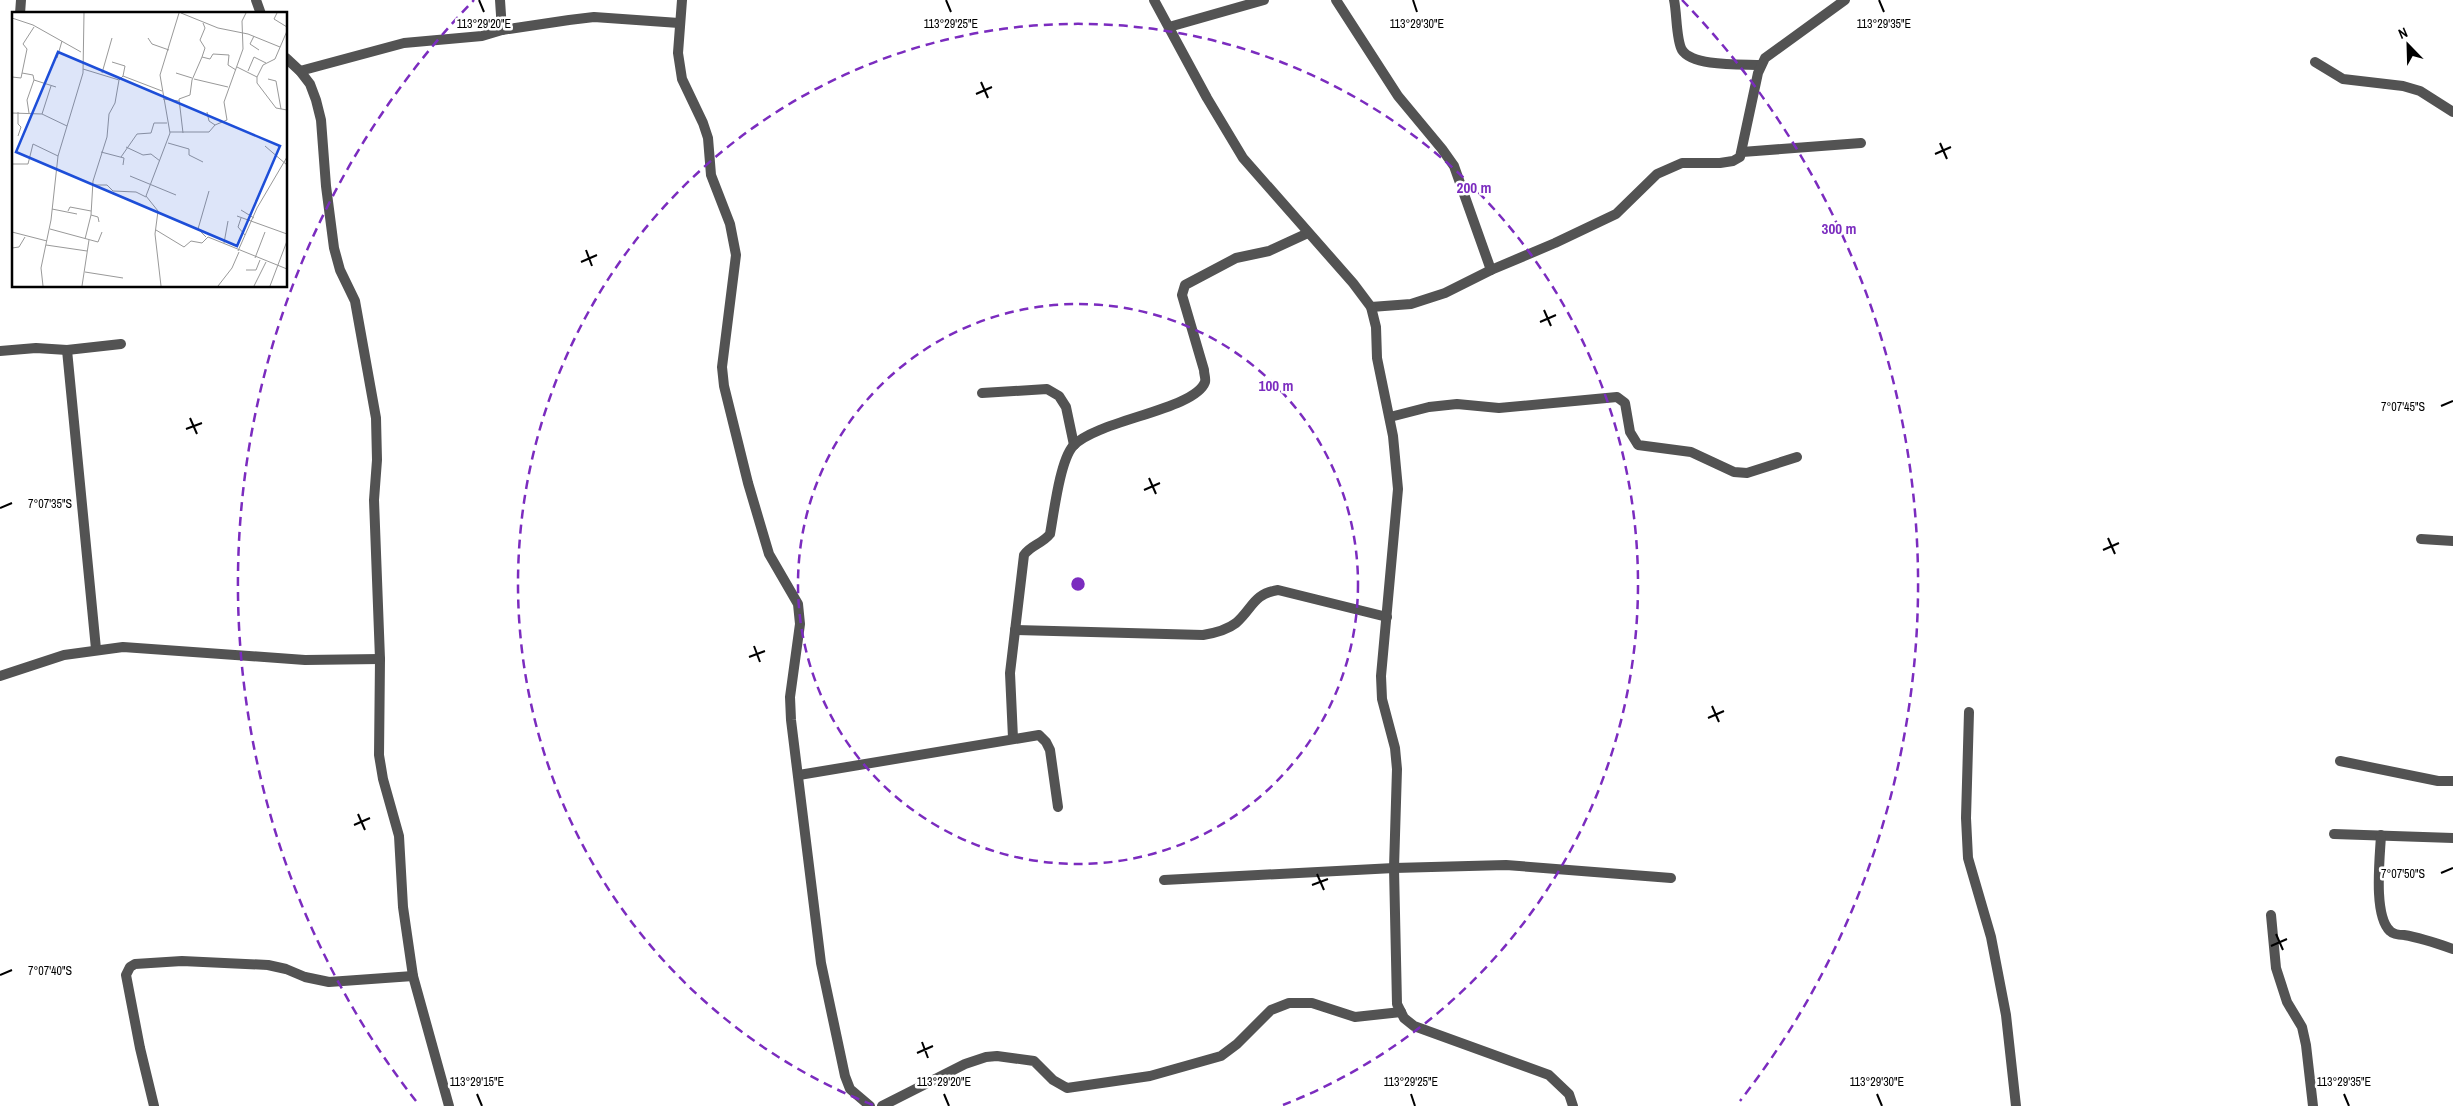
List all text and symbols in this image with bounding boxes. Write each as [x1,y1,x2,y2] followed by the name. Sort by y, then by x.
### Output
[12,12,288,288] inset map
[457,16,511,32] text: 113°29'20"E
[924,16,978,32] text: 113°29'25"E
[1390,16,1444,32] text: 113°29'30"E
[1857,16,1911,32] text: 113°29'35"E
[2383,20,2433,70] north arrow
[2396,23,2410,43] text: N
[1457,177,1491,198] text: 200 m
[1822,218,1856,239] text: 300 m
[1259,375,1293,396] text: 100 m
[2381,399,2425,415] text: 7°07'45"S
[28,496,72,512] text: 7°07'35"S
[1069,575,1087,593] centre of rings
[2381,866,2425,882] text: 7°07'50"S
[28,963,72,979] text: 7°07'40"S
[450,1074,504,1090] text: 113°29'15"E
[917,1074,971,1090] text: 113°29'20"E
[1384,1074,1438,1090] text: 113°29'25"E
[1850,1074,1904,1090] text: 113°29'30"E
[2317,1074,2371,1090] text: 113°29'35"E

